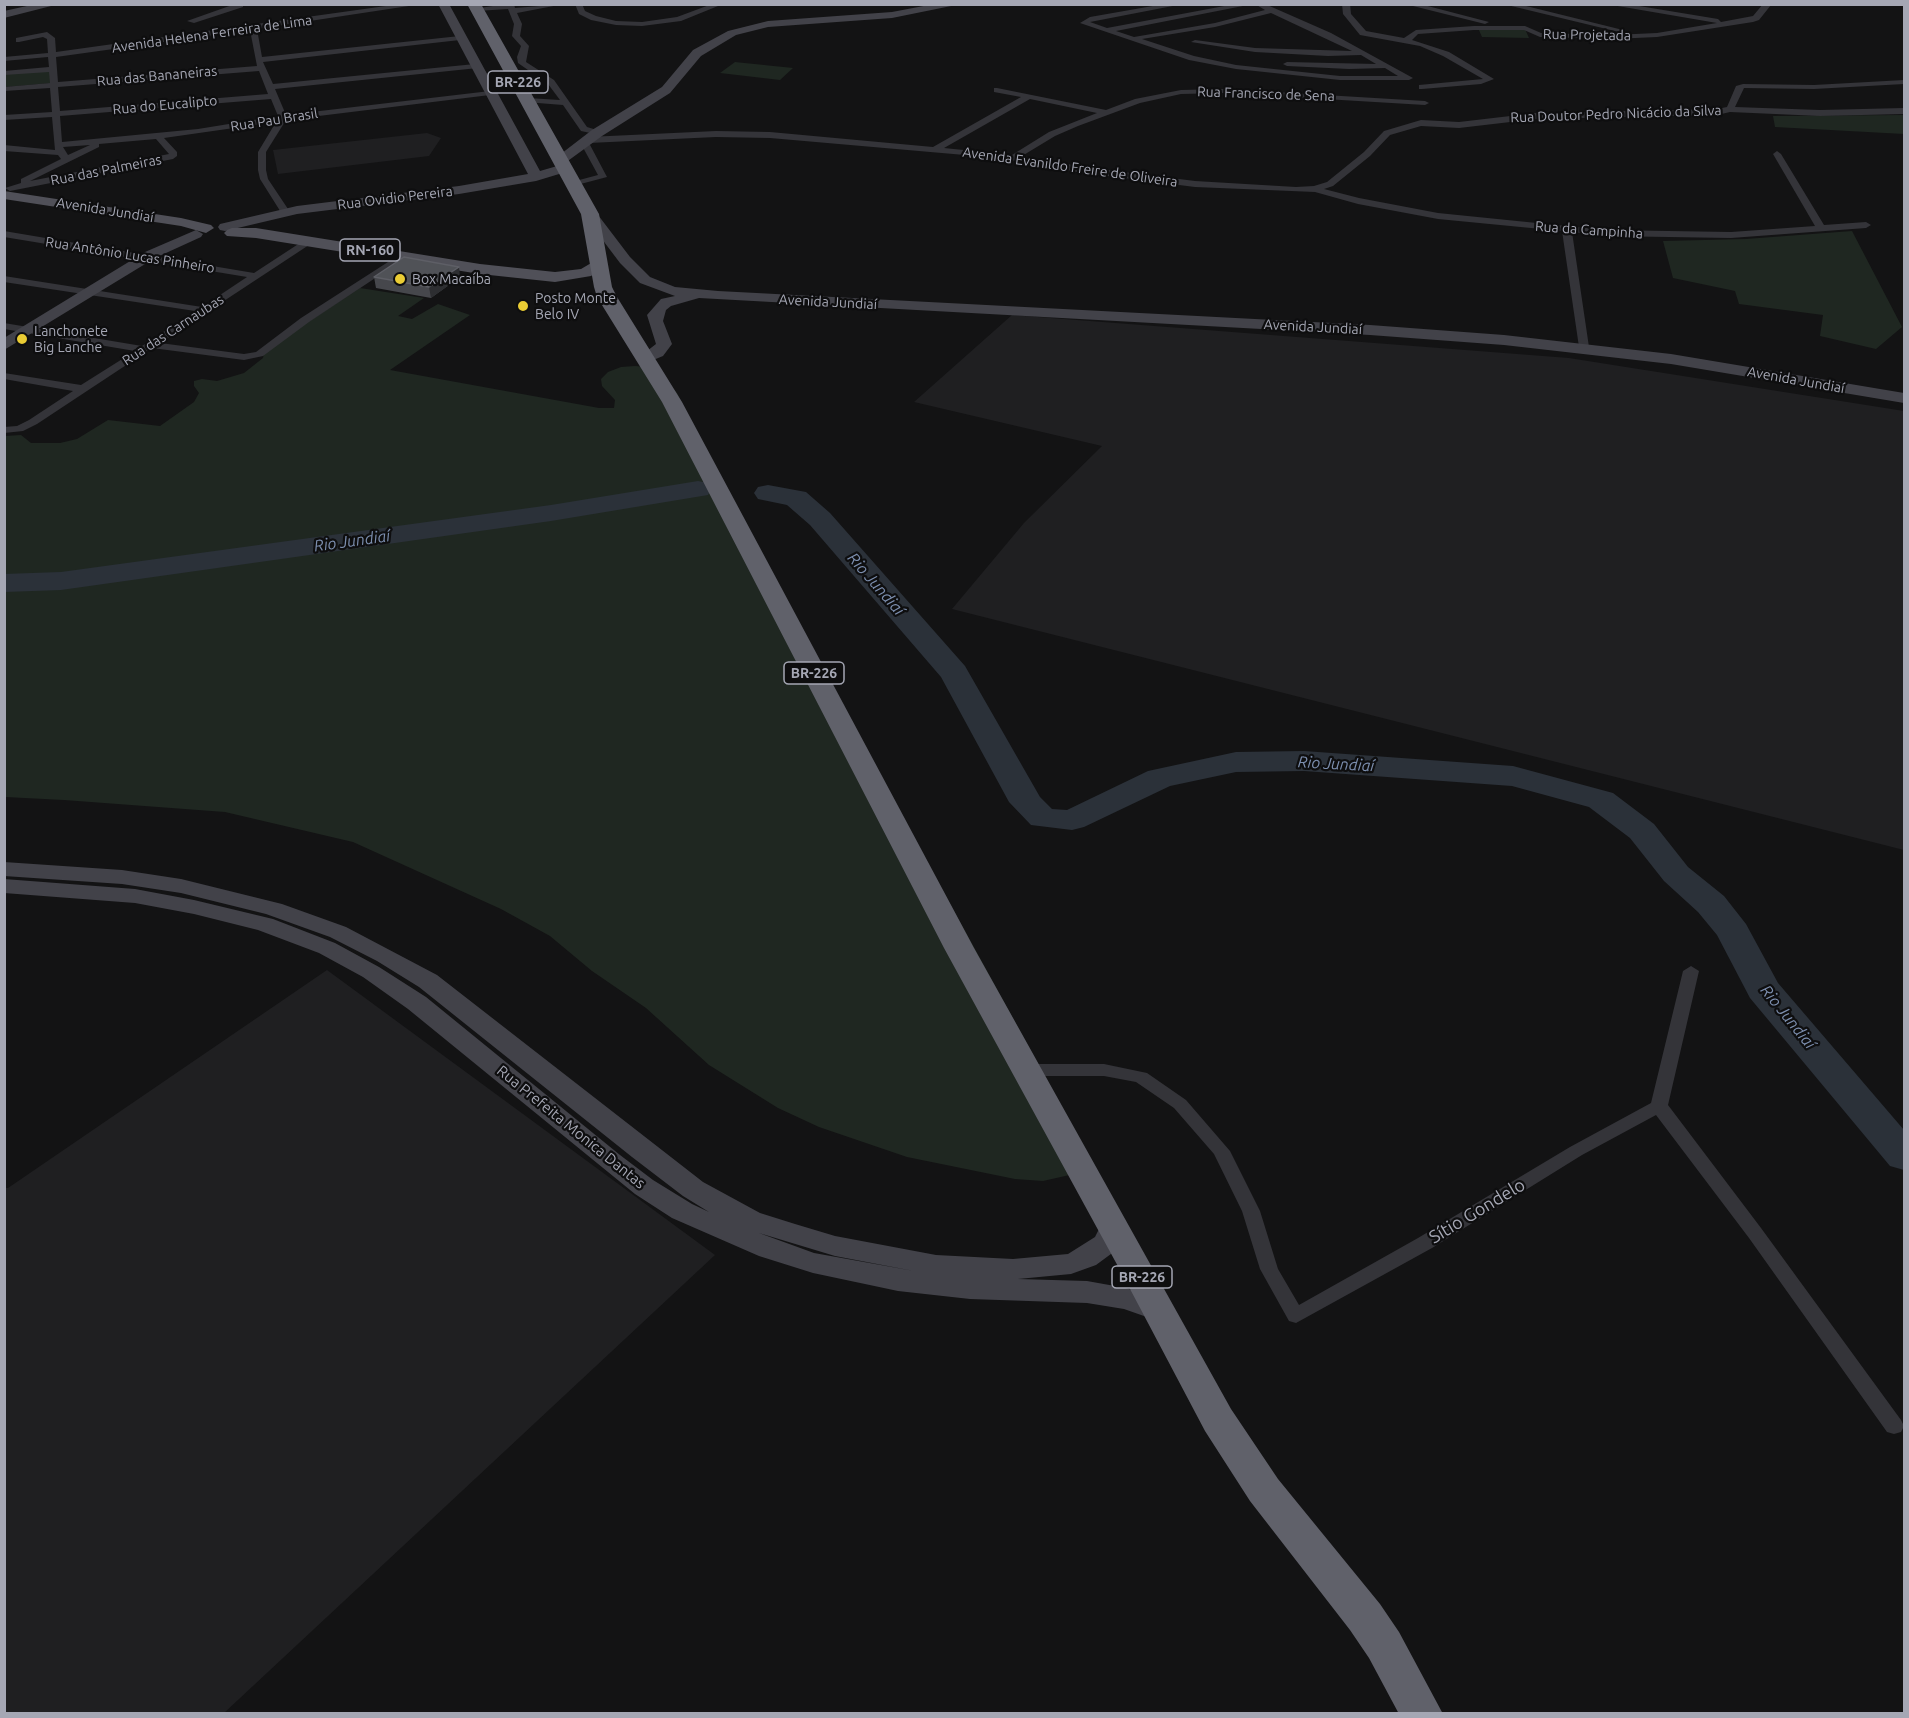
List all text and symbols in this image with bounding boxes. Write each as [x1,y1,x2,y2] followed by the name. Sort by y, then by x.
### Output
[111,12,313,56] street label: Avenida Helena Ferreira de Lima
[1543,26,1631,44] street label: Rua Projetada
[96,62,218,90] street label: Rua das Bananeiras
[488,71,548,93] road number: BR-226
[1197,83,1335,105] street label: Rua Francisco de Sena
[112,92,218,118] street label: Rua do Eucalipto
[1510,102,1722,126] street label: Rua Doutor Pedro Nicácio da Silva
[229,105,319,135] street label: Rua Pau Brasil
[961,144,1179,190] street label: Avenida Evanildo Freire de Oliveira
[49,151,163,189] street label: Rua das Palmeiras
[336,183,454,213] street label: Rua Ovidio Pereira
[55,194,155,226] street label: Avenida Jundiaí
[1534,218,1644,242] street label: Rua da Campinha
[44,233,216,277] street label: Rua Antônio Lucas Pinheiro
[340,239,400,261] road number: RN-160
[412,271,491,287] place label: Box Macaíba
[393,272,407,286] marker: Box Macaíba
[535,290,616,322] place label: Posto Monte Belo IV
[119,291,227,369] street label: Rua das Carnaubas
[778,291,878,313] street label: Avenida Jundiaí
[516,299,530,313] marker: Posto Monte Belo IV
[1263,316,1363,338] street label: Avenida Jundiaí
[34,323,108,356] place label: Lanchonete Big Lanche
[15,332,29,346] marker: Lanchonete Big Lanche
[1746,363,1846,397] street label: Avenida Jundiaí
[313,526,391,556] water label: Rio Jundiaí
[844,549,908,619] water label: Rio Jundiaí
[784,662,844,684] road number: BR-226
[1297,752,1375,776] water label: Rio Jundiaí
[1756,981,1820,1053] water label: Rio Jundiaí
[493,1062,649,1192] street label: Rua Prefeita Monica Dantas
[1425,1174,1529,1248] street label: Sítio Gondelo
[1112,1266,1172,1288] road number: BR-226

